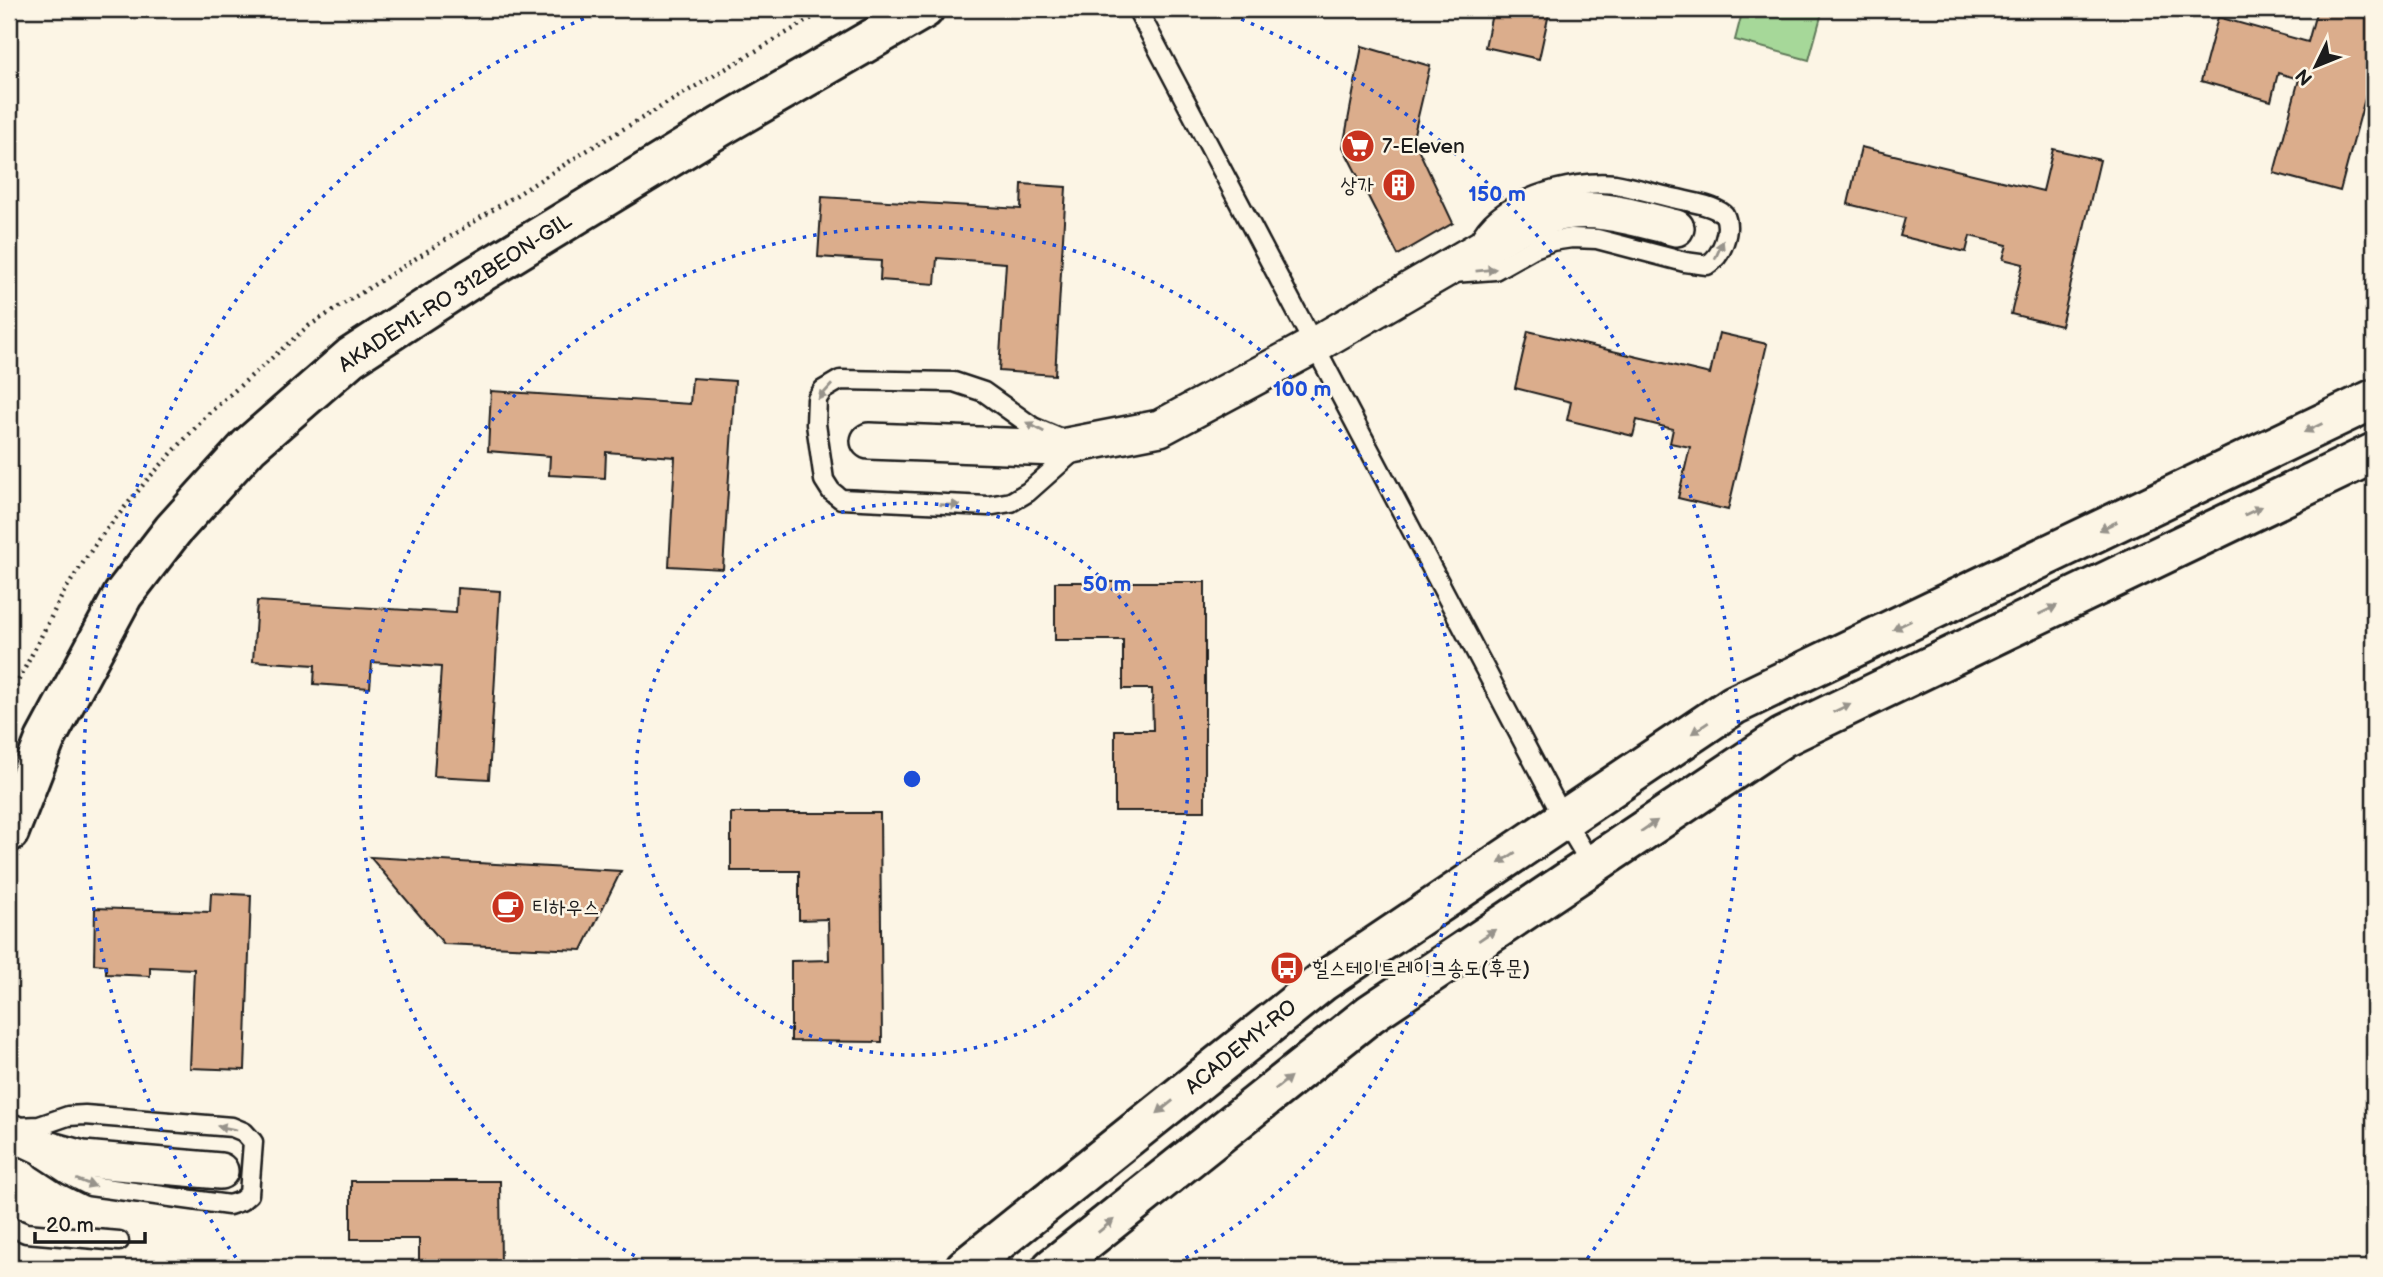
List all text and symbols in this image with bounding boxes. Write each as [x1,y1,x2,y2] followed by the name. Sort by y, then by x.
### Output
[2282,32,2352,102] north arrow
[2291,64,2318,90] text: N
[1339,127,1377,165] supermarket icon: 7-Eleven
[1382,134,1465,159] place label: 7-Eleven
[1380,166,1418,204] building icon: 상가
[1340,173,1374,198] place label: 상가
[1468,182,1526,207] text: 150 m
[334,208,576,378] street label: AKADEMI-RO 312BEON-GIL
[1713,240,1725,260] one-way arrow
[1475,264,1497,275] one-way arrow
[1273,377,1331,402] text: 100 m
[817,383,833,400] one-way arrow
[1025,422,1045,433] one-way arrow
[2303,422,2323,434] one-way arrow
[939,499,961,510] one-way arrow
[2243,506,2263,517] one-way arrow
[2097,521,2118,532] one-way arrow
[1083,572,1131,597] text: 50 m
[2038,604,2058,615] one-way arrow
[1892,619,1912,630] one-way arrow
[1832,702,1852,714] one-way arrow
[1691,721,1709,735] one-way arrow
[900,767,924,791] centre of rings
[1639,820,1658,833] one-way arrow
[1497,851,1517,864] one-way arrow
[489,888,527,926] cafe icon: 티하우스
[532,895,600,920] place label: 티하우스
[1478,928,1496,942] one-way arrow
[1268,949,1306,987] bus stop icon: 힐스테이트레이크송도(후문)
[1312,956,1530,981] place label: 힐스테이트레이크송도(후문)
[1180,994,1302,1100] street label: ACADEMY-RO
[1274,1076,1292,1091] one-way arrow
[1157,1100,1175,1115] one-way arrow
[216,1122,238,1133] one-way arrow
[75,1178,96,1189] one-way arrow
[35,1200,145,1244] scale bar
[46,1213,94,1238] text: 20 m
[1096,1218,1114,1233] one-way arrow

